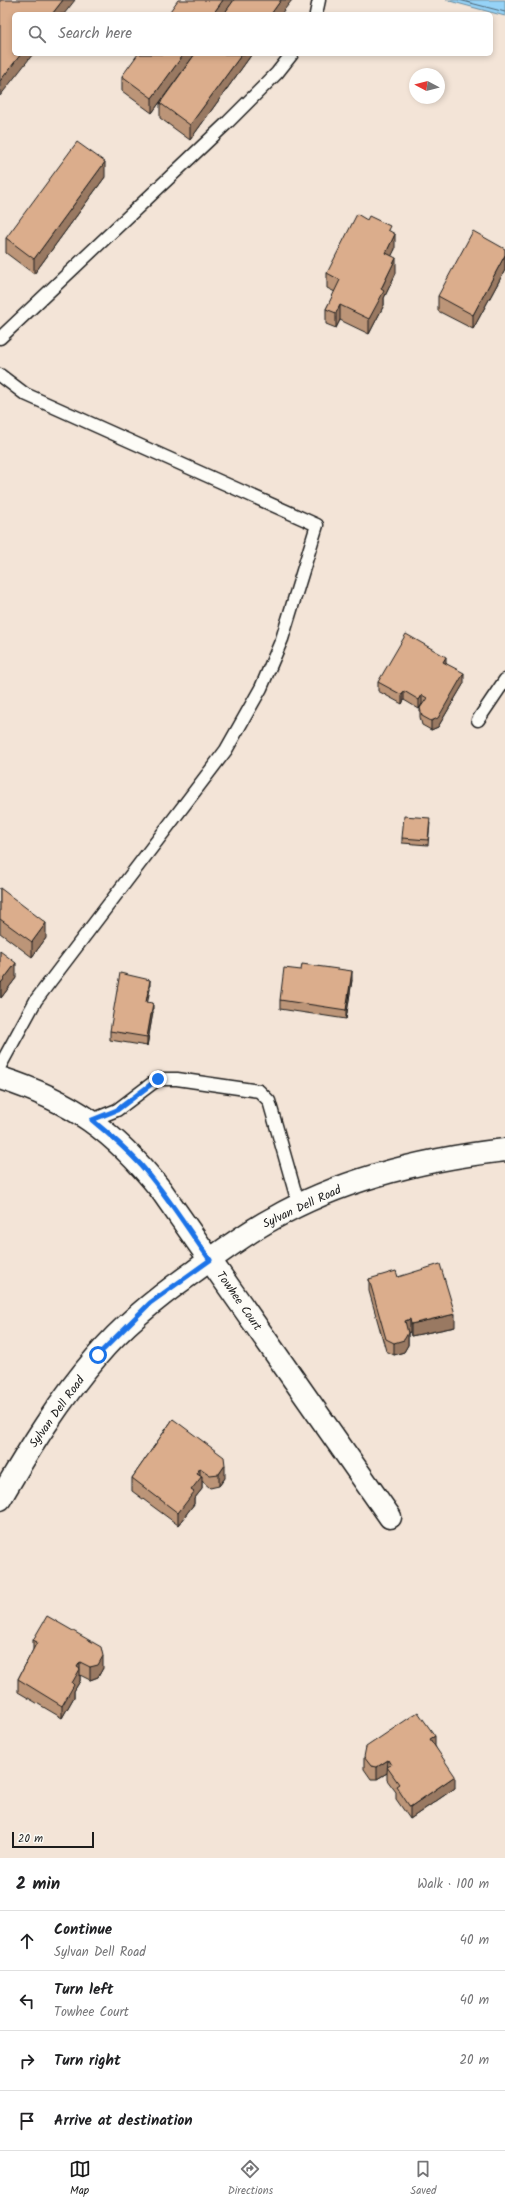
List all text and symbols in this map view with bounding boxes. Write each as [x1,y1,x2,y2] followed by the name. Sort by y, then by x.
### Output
[12,12,493,56] search box
[58,22,132,46] text: Search here
[26,23,48,45] icon: search
[409,68,445,104] north arrow
[149,1070,167,1088] route end
[260,1180,345,1234] street label: Sylvan Dell Road
[211,1267,267,1335] street label: Towhee Court
[89,1346,107,1364] route start
[24,1371,90,1452] street label: Sylvan Dell Road
[12,1830,94,1849] scale bar
[18,1830,43,1848] text: 20 m
[16,1871,60,1898] text: 2 min
[417,1874,489,1895] text: Walk · 100 m
[54,1918,112,1942] text: Continue
[16,1930,38,1952] icon: ahead
[460,1930,489,1951] text: 40 m
[54,1942,146,1963] text: Sylvan Dell Road
[54,1978,114,2002] text: Turn left
[16,1990,38,2012] icon: left
[460,1990,489,2011] text: 40 m
[54,2002,129,2023] text: Towhee Court
[54,2049,121,2073] text: Turn right
[16,2050,38,2072] icon: right
[459,2050,489,2071] text: 20 m
[54,2109,193,2133] text: Arrive at destination
[16,2110,38,2132] icon: arrive
[69,2158,91,2200] tab: Map
[228,2158,273,2200] tab: Directions
[410,2158,436,2200] tab: Saved

